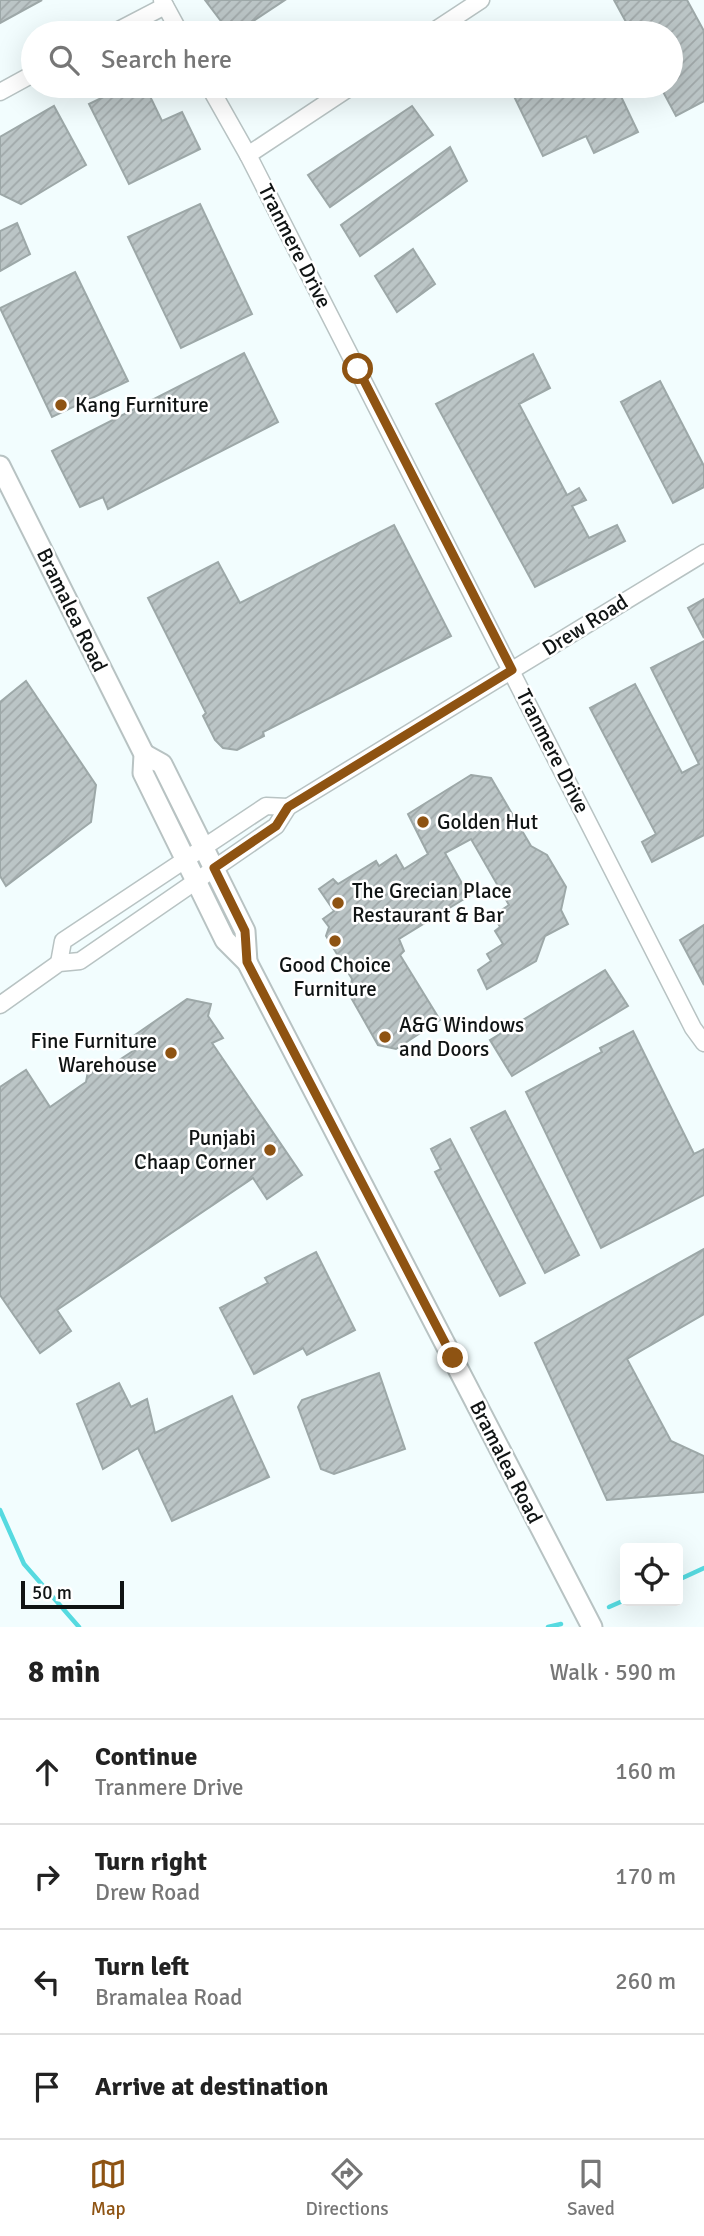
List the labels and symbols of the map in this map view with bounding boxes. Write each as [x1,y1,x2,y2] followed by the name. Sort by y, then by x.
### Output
[253,180,337,312] street label: Tranmere Drive
[342,353,373,384] route start
[75,392,209,418] place label: Kang Furniture
[53,397,69,413] marker: Kang Furniture
[31,544,113,676] street label: Bramalea Road
[537,589,633,661] street label: Drew Road
[511,685,595,817] street label: Tranmere Drive
[437,809,538,835] place label: Golden Hut
[415,814,431,830] marker: Golden Hut
[352,878,512,928] place label: The Grecian Place Restaurant & Bar
[330,895,346,911] marker: The Grecian Place Restaurant & Bar
[327,933,343,949] marker: Good Choice Furniture
[279,952,391,1002] place label: Good Choice Furniture
[399,1012,524,1062] place label: A&G Windows and Doors
[30,1028,157,1078] place label: Fine Furniture Warehouse
[377,1029,393,1045] marker: A&G Windows and Doors
[163,1045,179,1061] marker: Fine Furniture Warehouse
[134,1125,256,1175] place label: Punjabi Chaap Corner
[262,1142,278,1158] marker: Punjabi Chaap Corner
[437,1342,468,1373] route end
[464,1396,548,1528] street label: Bramalea Road
[21,1578,124,1610] scale bar

